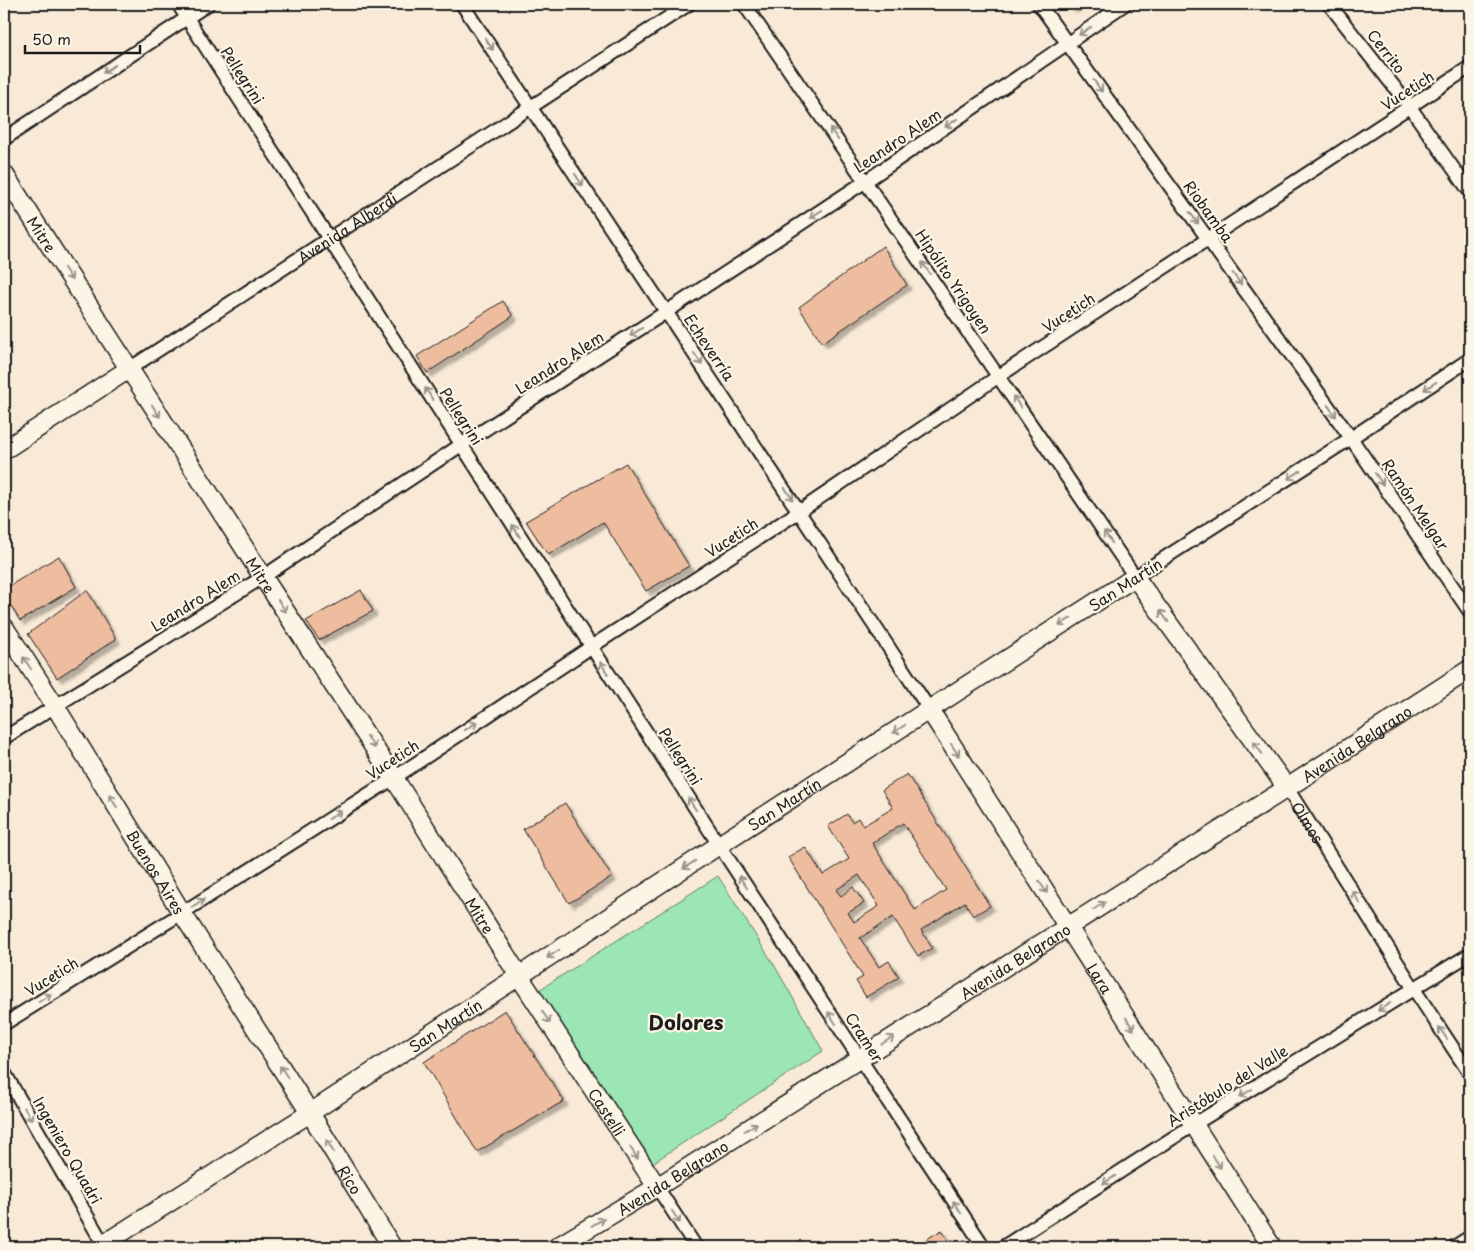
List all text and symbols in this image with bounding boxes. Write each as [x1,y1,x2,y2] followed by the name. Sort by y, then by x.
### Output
[25,22,140,54] scale bar
[1362,24,1412,78] street label: Cerrito
[1078,26,1092,36] one-way arrow
[32,27,71,50] text: 50 m
[484,37,494,51] one-way arrow
[216,42,270,108] street label: Pellegrini
[102,64,116,74] one-way arrow
[1376,64,1438,116] street label: Vucetich
[1093,79,1103,93] one-way arrow
[848,102,946,178] street label: Leandro Alem
[944,118,958,128] one-way arrow
[829,127,839,141] one-way arrow
[574,173,584,187] one-way arrow
[1178,175,1240,247] street label: Riobamba
[292,186,401,268] street label: Avenida Alberdi
[809,208,823,219] one-way arrow
[22,211,63,256] street label: Mitre
[1188,211,1199,224] one-way arrow
[910,224,998,338] street label: Hipólito Yrigoyen
[920,261,931,275] one-way arrow
[63,267,73,281] one-way arrow
[1232,272,1242,286] one-way arrow
[1037,286,1099,338] street label: Vucetich
[679,309,741,386] street label: Echeverría
[510,325,608,399] street label: Leandro Alem
[630,327,644,337] one-way arrow
[693,352,703,366] one-way arrow
[1423,382,1437,392] one-way arrow
[435,383,489,449] street label: Pellegrini
[423,388,433,402] one-way arrow
[1012,395,1022,409] one-way arrow
[150,404,161,418] one-way arrow
[1327,404,1337,418] one-way arrow
[1377,454,1455,555] street label: Ramón Melgar
[1287,471,1301,481] one-way arrow
[1374,471,1384,485] one-way arrow
[784,487,794,501] one-way arrow
[700,511,762,563] street label: Vucetich
[511,524,522,538] one-way arrow
[1103,530,1113,544] one-way arrow
[241,552,282,597] street label: Mitre
[1084,552,1166,616] street label: San Martín
[146,563,244,637] street label: Leandro Alem
[277,599,287,613] one-way arrow
[1158,610,1169,623] one-way arrow
[1058,617,1072,627] one-way arrow
[22,657,32,671] one-way arrow
[599,661,609,675] one-way arrow
[1297,699,1416,787] street label: Avenida Belgrano
[464,721,478,732] one-way arrow
[654,723,708,789] street label: Pellegrini
[892,724,906,734] one-way arrow
[361,733,423,785] street label: Vucetich
[366,735,376,749] one-way arrow
[1253,742,1264,755] one-way arrow
[950,743,961,757] one-way arrow
[742,771,825,836] street label: San Martín
[108,795,118,809] one-way arrow
[1287,797,1330,847] street label: Olmos
[687,798,697,812] one-way arrow
[327,810,341,820] one-way arrow
[122,824,191,918] street label: Buenos Aires
[682,860,696,870] one-way arrow
[738,875,748,889] one-way arrow
[1038,880,1048,894] one-way arrow
[1350,890,1360,904] one-way arrow
[460,892,501,938] street label: Mitre
[191,898,205,908] one-way arrow
[1092,900,1106,910] one-way arrow
[955,917,1074,1004] street label: Avenida Belgrano
[546,949,560,959] one-way arrow
[20,951,82,1001] street label: Vucetich
[1082,958,1119,998] street label: Lara
[404,992,486,1057] street label: San Martín
[38,993,52,1003] one-way arrow
[1378,1003,1392,1013] one-way arrow
[648,1007,724,1037] district label: Dolores
[840,1007,890,1067] street label: Cramer
[541,1010,551,1024] one-way arrow
[827,1011,838,1025] one-way arrow
[1125,1017,1135,1031] one-way arrow
[1438,1027,1448,1041] one-way arrow
[881,1035,895,1045] one-way arrow
[1162,1039,1292,1131] street label: Aristóbulo del Valle
[279,1065,289,1079] one-way arrow
[583,1083,632,1140] street label: Castelli
[1239,1087,1253,1098] one-way arrow
[28,1092,108,1208] street label: Ingeniero Quadri
[24,1106,34,1121] one-way arrow
[744,1122,758,1132] one-way arrow
[613,1134,732,1220] street label: Avenida Belgrano
[325,1139,335,1153] one-way arrow
[630,1146,640,1160] one-way arrow
[1212,1154,1222,1168] one-way arrow
[333,1160,368,1198] street label: Rico
[1102,1175,1116,1185] one-way arrow
[952,1200,962,1214] one-way arrow
[671,1210,681,1224] one-way arrow
[591,1217,605,1227] one-way arrow

